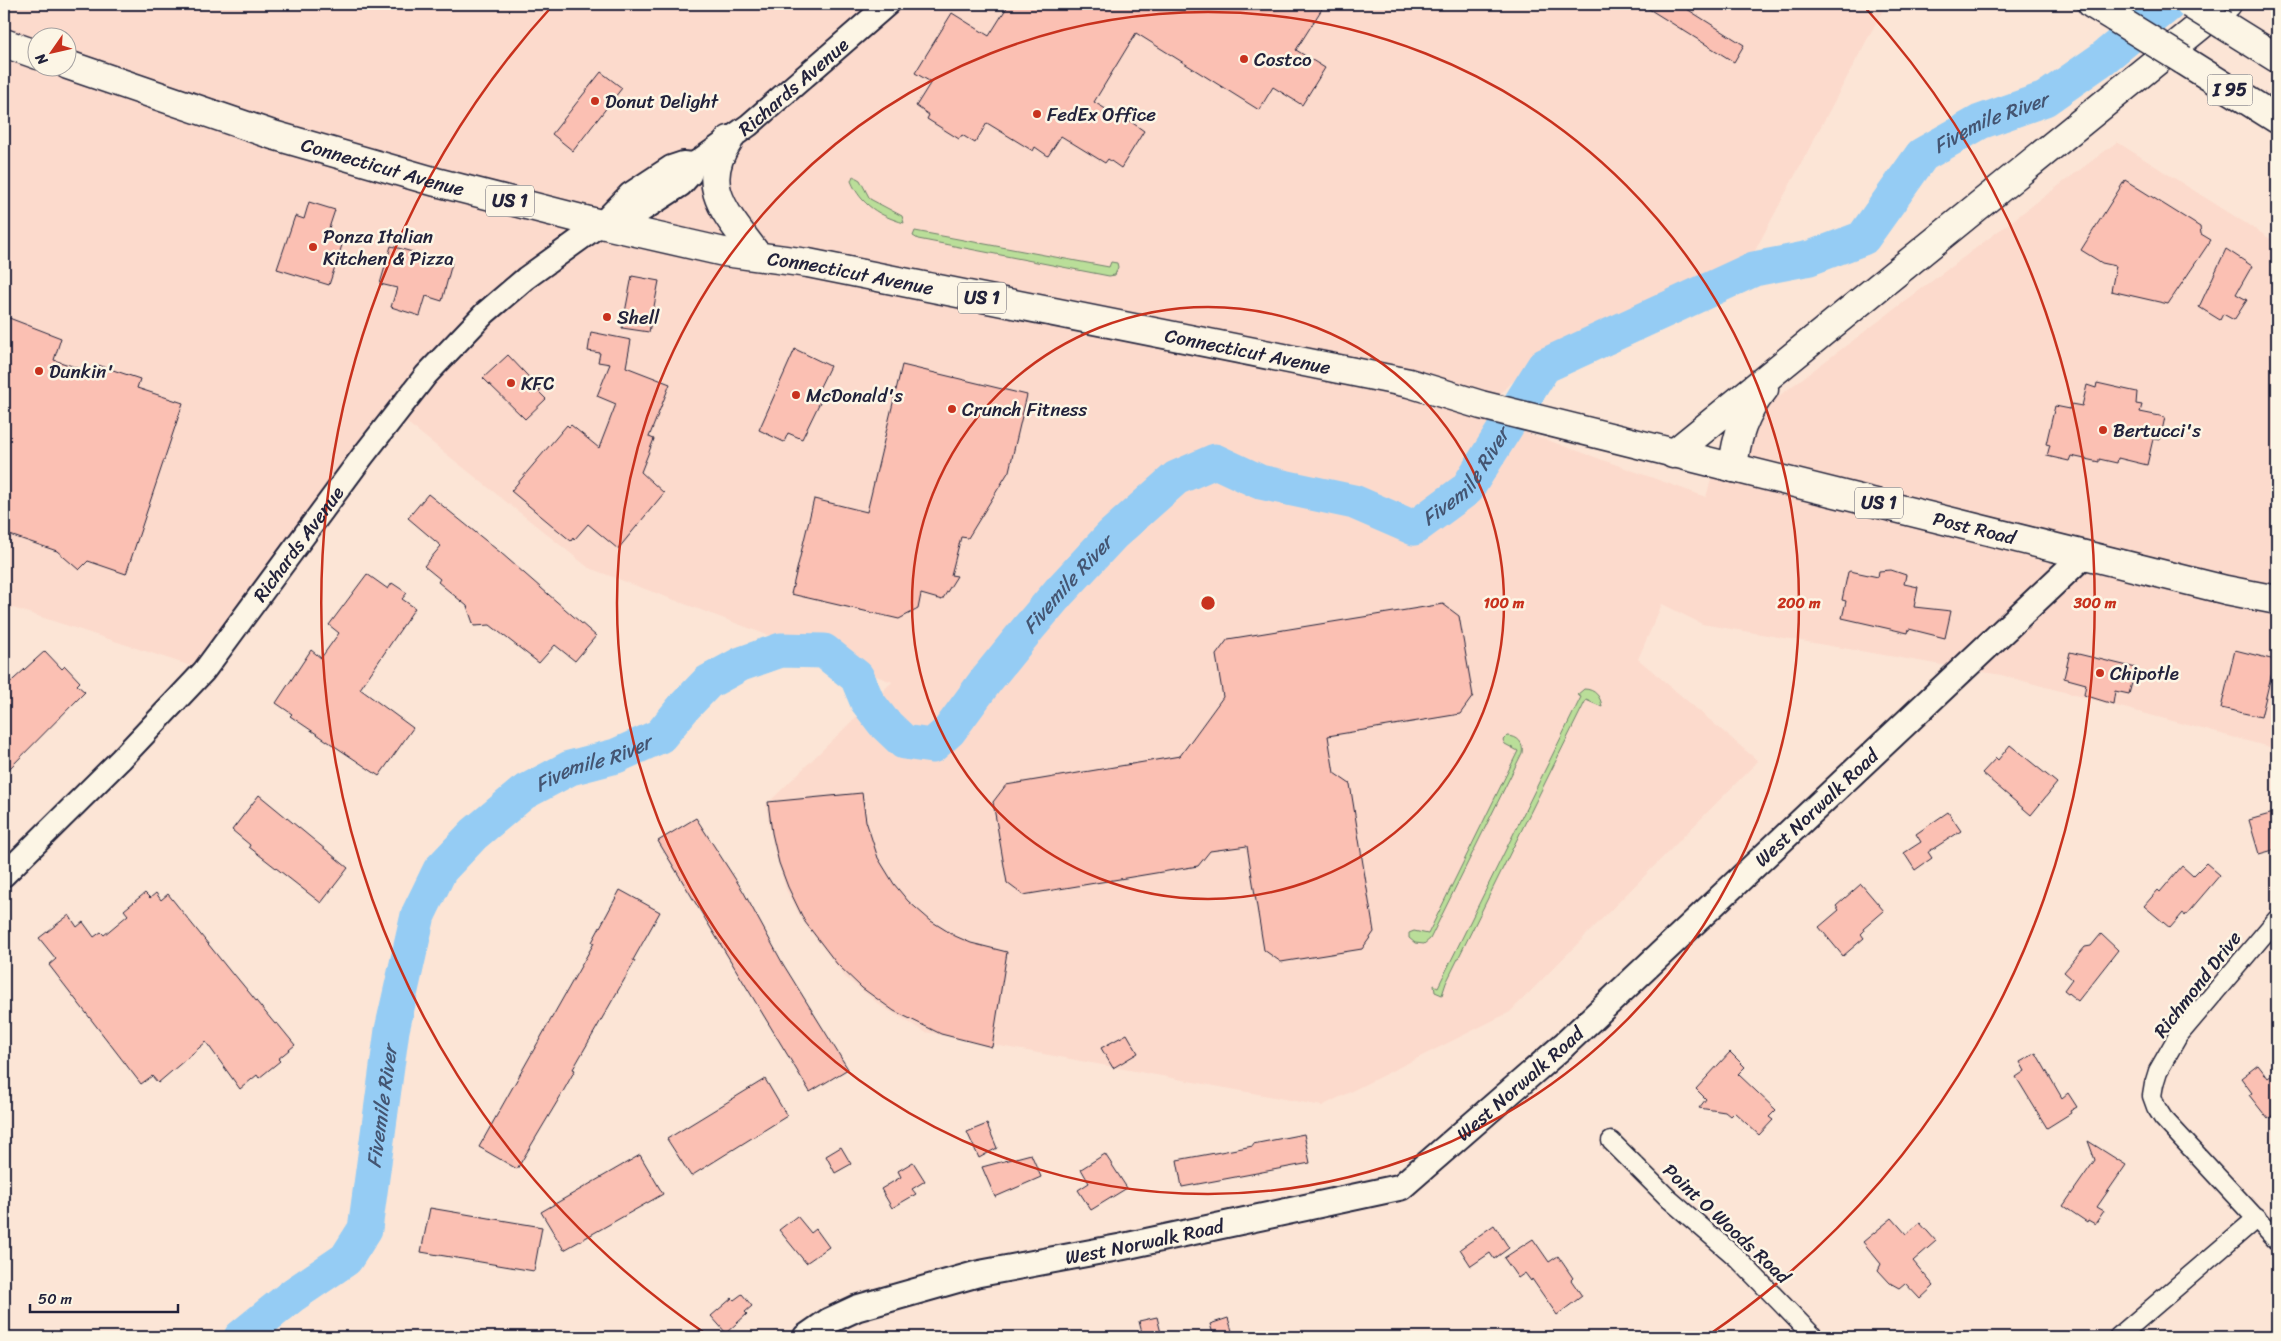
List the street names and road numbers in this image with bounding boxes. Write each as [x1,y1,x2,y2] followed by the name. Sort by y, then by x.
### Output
[731,29,856,145] street label: Richards Avenue
[2208,74,2252,106] road number: I 95
[297,128,468,206] street label: Connecticut Avenue
[486,186,534,217] road number: US 1
[766,242,937,305] street label: Connecticut Avenue
[958,282,1006,314] road number: US 1
[1162,319,1334,384] street label: Connecticut Avenue
[244,479,353,609] street label: Richards Avenue
[1855,488,1903,518] road number: US 1
[1930,502,2021,555] street label: Post Road
[1746,739,1888,875] street label: West Norwalk Road
[2145,923,2250,1045] street label: Richmond Drive
[1448,1017,1593,1149] street label: West Norwalk Road
[1655,1155,1800,1293] street label: Point O Woods Road
[1062,1209,1229,1274] street label: West Norwalk Road

